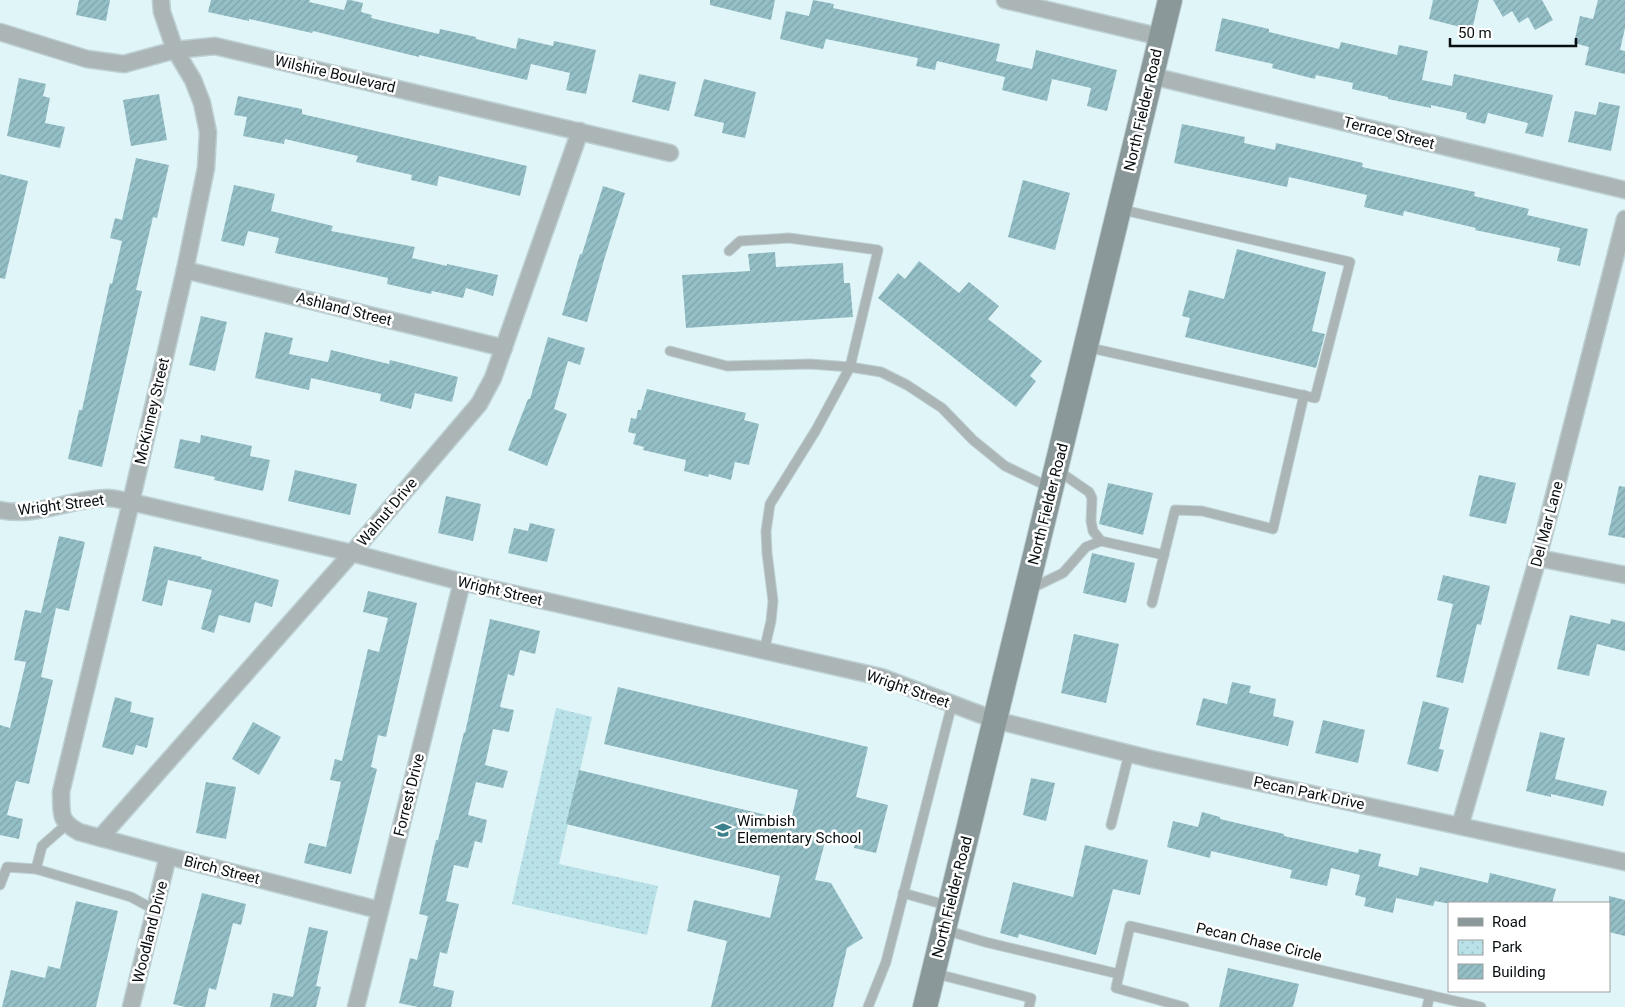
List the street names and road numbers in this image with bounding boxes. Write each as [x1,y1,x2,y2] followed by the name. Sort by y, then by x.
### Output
[1120,47,1166,173] street label: North Fielder Road
[273,51,397,97] street label: Wilshire Boulevard
[1342,113,1437,153] street label: Terrace Street
[294,288,394,330] street label: Ashland Street
[131,356,173,466] street label: McKinney Street
[1024,441,1072,567] street label: North Fielder Road
[353,474,421,550] street label: Walnut Drive
[1527,479,1567,569] street label: Del Mar Lane
[17,491,105,519] street label: Wright Street
[456,572,544,610] street label: Wright Street
[864,666,952,712] street label: Wright Street
[390,752,428,838] street label: Forrest Drive
[1252,772,1366,814] street label: Pecan Park Drive
[928,834,976,960] street label: North Fielder Road
[182,852,262,888] street label: Birch Street
[129,879,171,985] street label: Woodland Drive
[1194,919,1324,965] street label: Pecan Chase Circle

